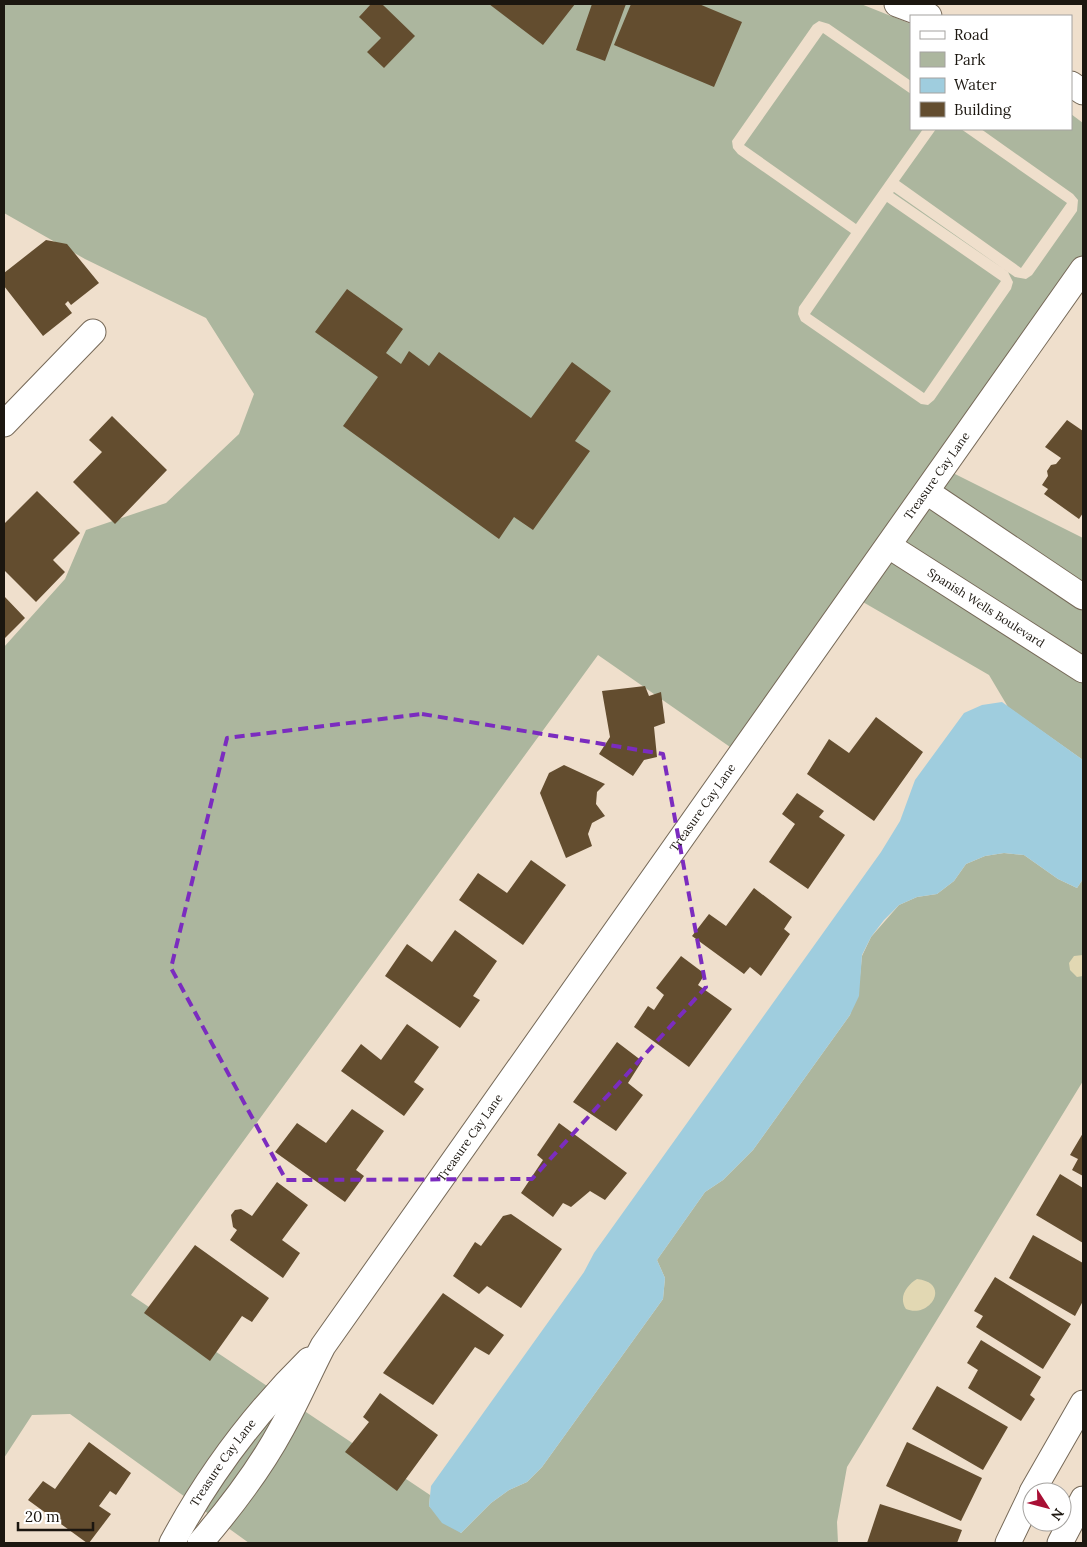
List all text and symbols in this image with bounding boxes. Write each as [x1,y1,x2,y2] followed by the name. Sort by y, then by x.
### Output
[910,15,1072,130] legend
[954,25,989,44] text: Road
[954,50,985,69] text: Park
[954,75,997,94] text: Water
[954,100,1012,119] text: Building
[900,428,973,523] street label: Treasure Cay Lane
[925,565,1047,650] street label: Spanish Wells Boulevard
[666,760,739,854] street label: Treasure Cay Lane
[433,1090,506,1184] street label: Treasure Cay Lane
[186,1415,259,1509] street label: Treasure Cay Lane
[1022,1482,1072,1532] north arrow
[18,1500,92,1532] scale bar
[1047,1505,1068,1524] text: N
[25,1507,60,1526] text: 20 m

